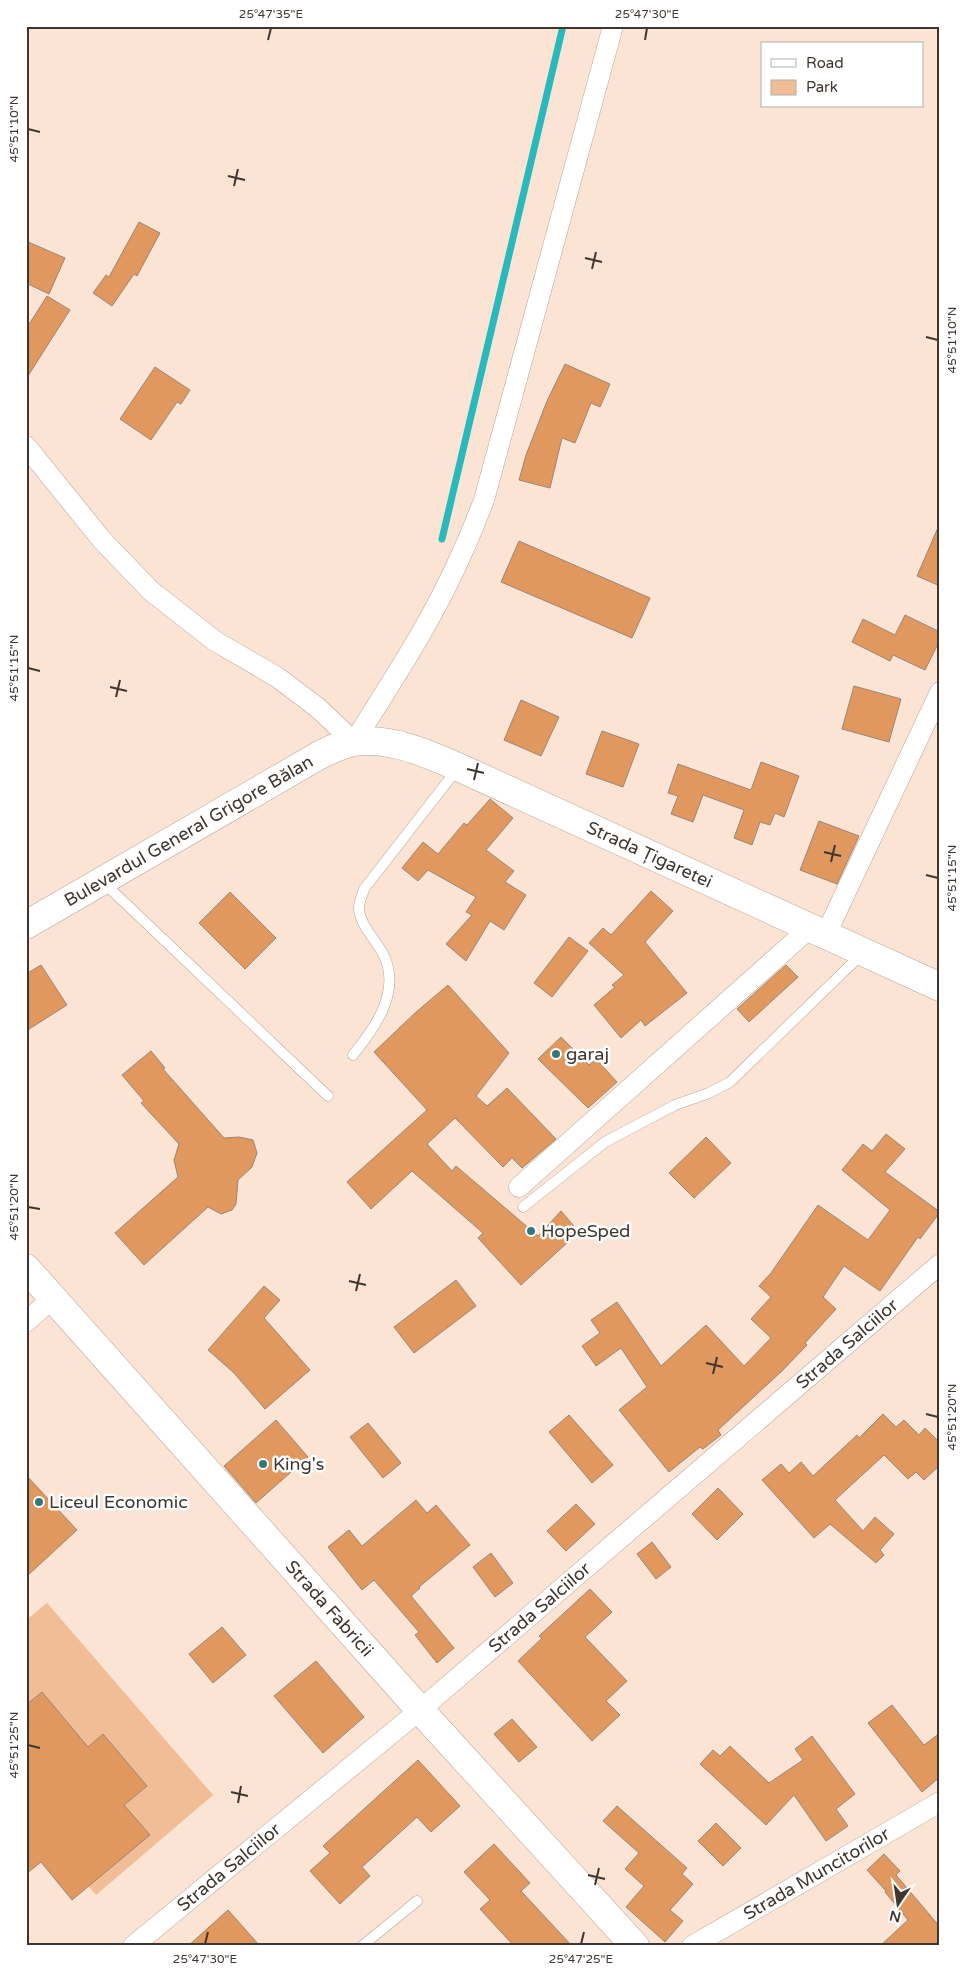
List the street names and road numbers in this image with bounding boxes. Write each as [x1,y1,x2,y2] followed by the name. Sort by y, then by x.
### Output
[60,750,317,911] street label: Bulevardul General Grigore Bălan
[583,816,716,893] street label: Strada Țigaretei
[791,1294,903,1394] street label: Strada Salciilor
[281,1556,378,1661] street label: Strada Fabricii
[484,1558,595,1657] street label: Strada Salciilor
[173,1818,285,1916] street label: Strada Salciilor
[739,1823,894,1925] street label: Strada Muncitorilor

